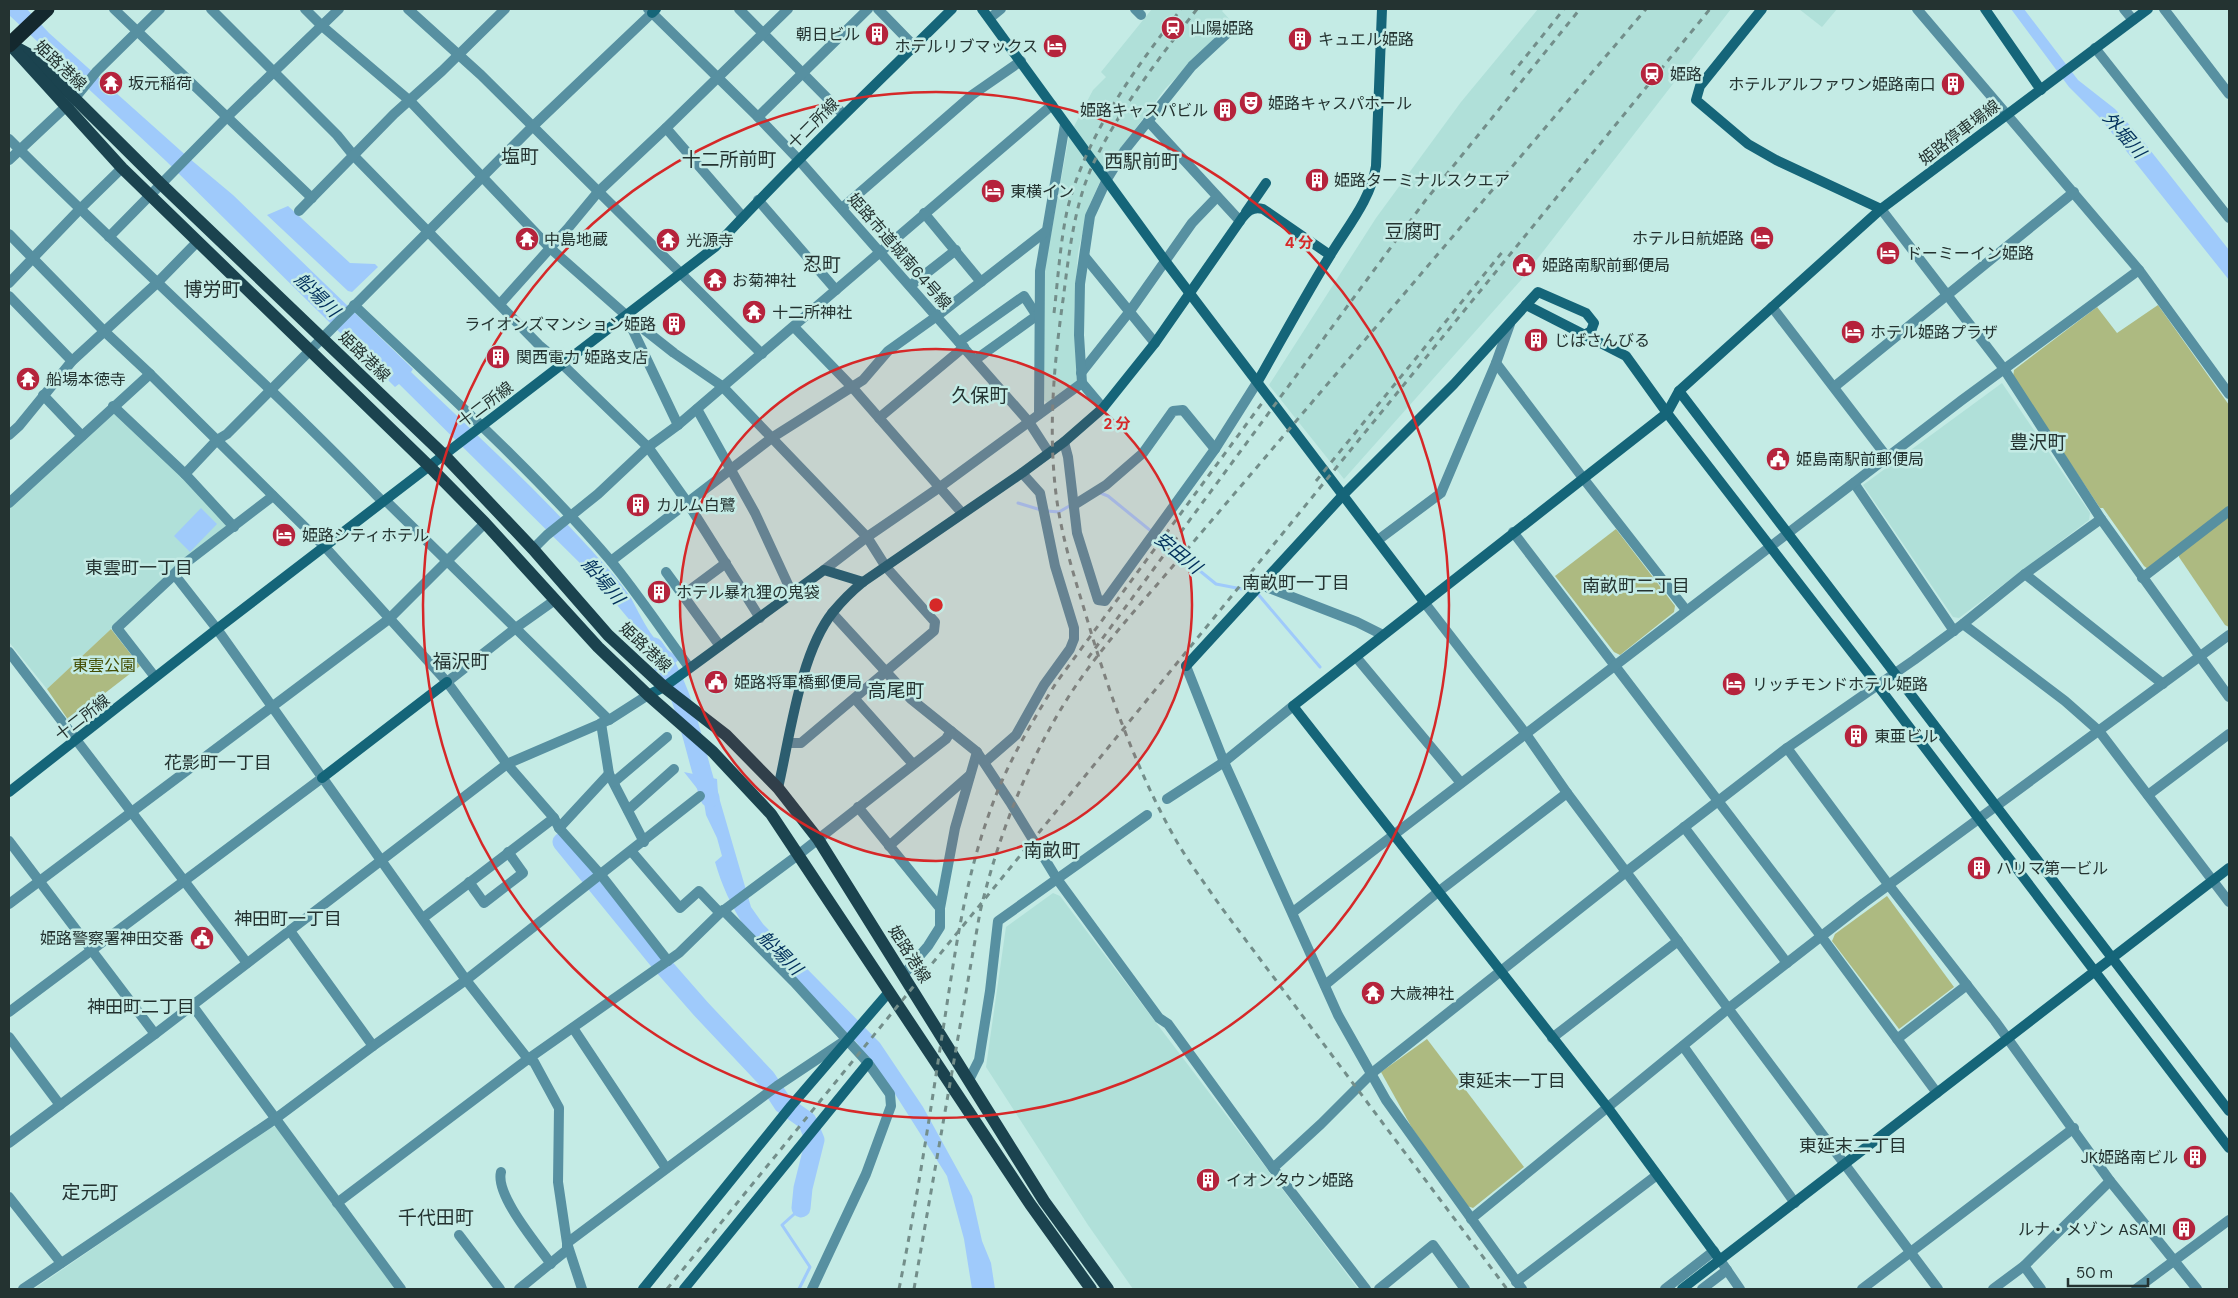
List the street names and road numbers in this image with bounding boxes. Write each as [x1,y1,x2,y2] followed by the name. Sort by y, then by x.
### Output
[30,36,91,95] street label: 姫路港線
[783,93,843,153] street label: 十二所線
[1915,95,2004,170] street label: 姫路停車場線
[843,189,956,314] street label: 姫路市道城南64号線
[334,327,395,386] street label: 姫路港線
[453,377,517,432] street label: 十二所線
[615,618,676,677] street label: 姫路港線
[51,689,114,745] street label: 十二所線
[884,922,935,987] street label: 姫路港線

